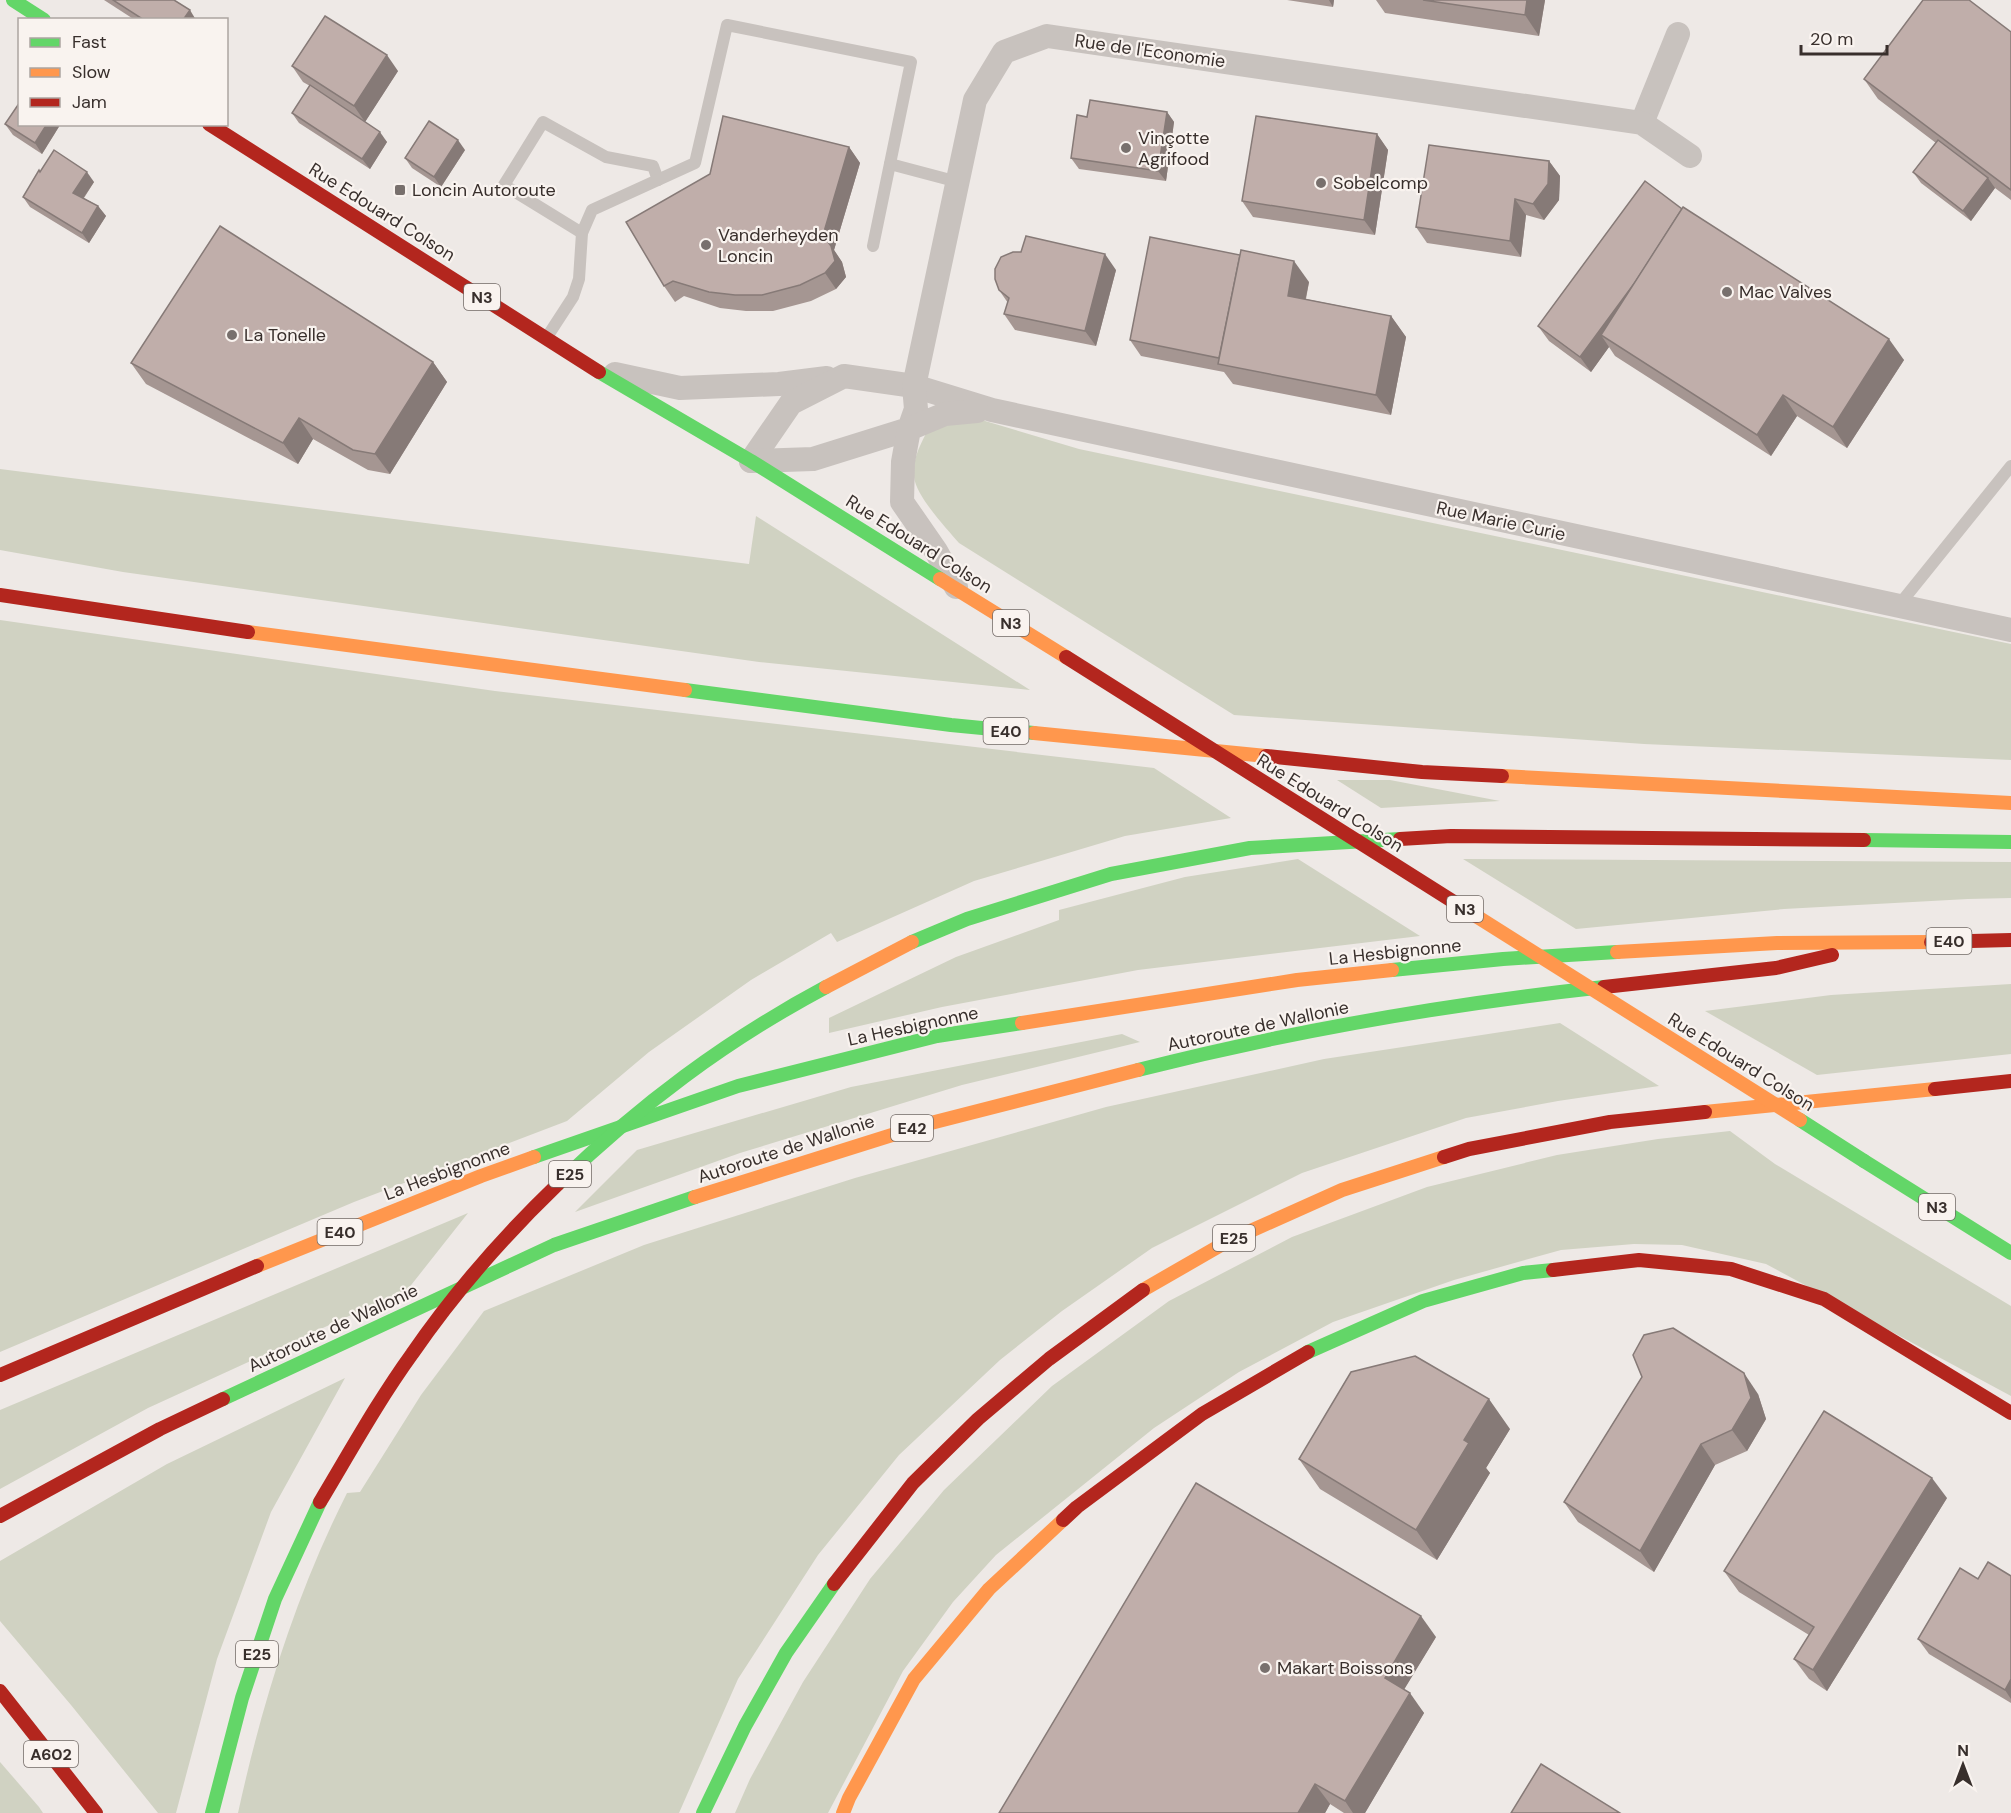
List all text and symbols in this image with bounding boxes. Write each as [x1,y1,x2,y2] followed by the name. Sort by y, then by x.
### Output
[18,18,228,126] legend
[1801,18,1886,56] scale bar
[1810,27,1853,51] text: 20 m
[1073,29,1227,73] street label: Rue de l'Economie
[72,30,107,54] text: Fast
[72,60,111,84] text: Slow
[72,90,107,114] text: Jam
[1138,126,1209,171] place label: Vinçotte Agrifood
[1119,141,1133,155] marker: Vinçotte Agrifood
[304,157,460,267] street label: Rue Edouard Colson
[1333,171,1428,195] place label: Sobelcomp
[1314,176,1328,190] marker: Sobelcomp
[412,178,556,202] place label: Loncin Autoroute
[393,183,407,197] marker: Loncin Autoroute
[718,223,839,268] place label: Vanderheyden Loncin
[699,238,713,252] marker: Vanderheyden Loncin
[1739,280,1832,304] place label: Mac Valves
[464,284,500,310] road number: N3
[1720,285,1734,299] marker: Mac Valves
[244,323,326,347] place label: La Tonelle
[225,328,239,342] marker: La Tonelle
[841,489,997,599] street label: Rue Edouard Colson
[1434,496,1568,546] street label: Rue Marie Curie
[993,610,1029,636] road number: N3
[984,718,1028,744] road number: E40
[1252,748,1408,858] street label: Rue Edouard Colson
[1447,896,1483,922] road number: N3
[1926,928,1972,954] road number: E40
[1328,933,1462,971] street label: La Hesbignonne
[1165,995,1351,1057] street label: Autoroute de Wallonie
[845,1000,981,1052] street label: La Hesbignonne
[1663,1007,1819,1117] street label: Rue Edouard Colson
[694,1109,878,1189] street label: Autoroute de Wallonie
[891,1115,933,1141] road number: E42
[381,1136,513,1206] street label: La Hesbignonne
[549,1161,591,1187] road number: E25
[1919,1194,1955,1220] road number: N3
[318,1219,362,1245] road number: E40
[1213,1225,1255,1251] road number: E25
[244,1278,422,1378] street label: Autoroute de Wallonie
[236,1641,278,1667] road number: E25
[1277,1656,1413,1680] place label: Makart Boissons
[1258,1661,1272,1675] marker: Makart Boissons
[1933,1735,1993,1795] north arrow
[1957,1740,1969,1761] text: N
[24,1741,78,1767] road number: A602

